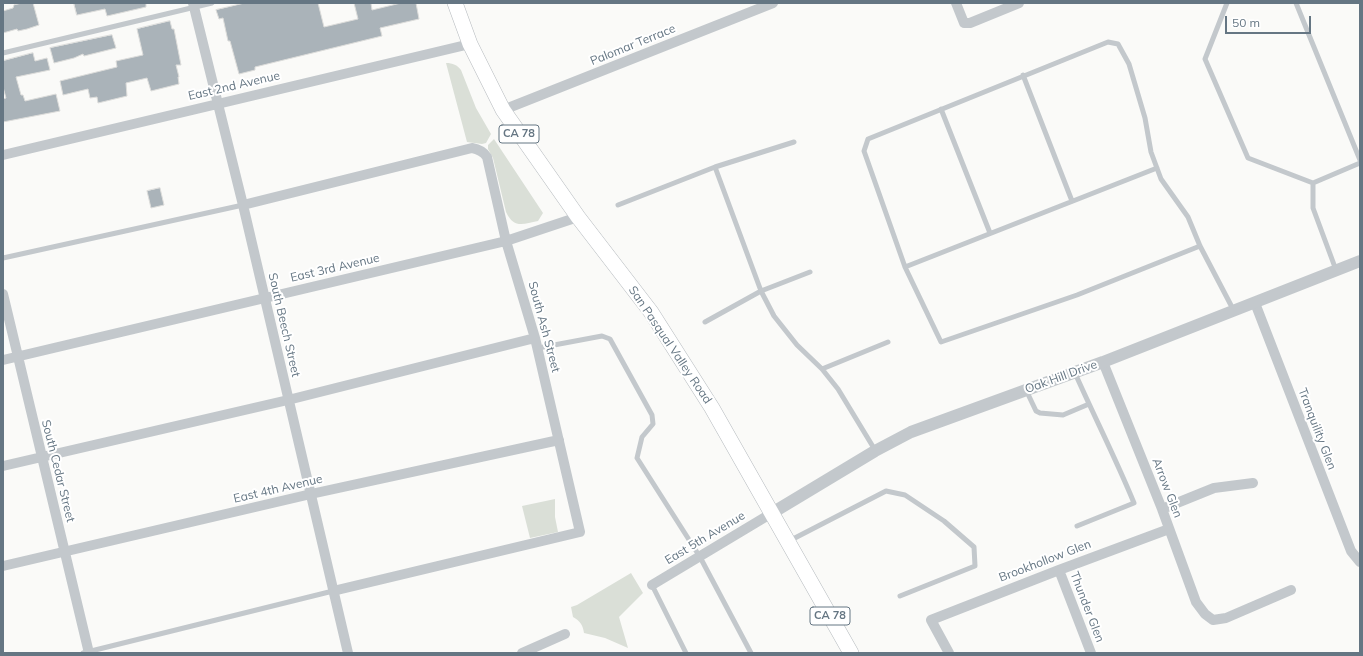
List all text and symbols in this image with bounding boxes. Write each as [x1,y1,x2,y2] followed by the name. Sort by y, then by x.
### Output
[1227,8,1313,34] scale bar
[1232,15,1260,30] text: 50 m
[588,21,678,69] street label: Palomar Terrace
[187,68,281,104] street label: East 2nd Avenue
[499,125,539,143] road number: CA 78
[289,251,381,285] street label: East 3rd Avenue
[265,272,303,378] street label: South Beech Street
[525,280,563,374] street label: South Ash Street
[625,283,715,407] street label: San Pasqual Valley Road
[1023,357,1099,397] street label: Oak Hill Drive
[1295,386,1339,472] street label: Tranquility Glen
[38,418,78,524] street label: South Cedar Street
[1149,456,1185,520] street label: Arrow Glen
[232,472,324,506] street label: East 4th Avenue
[662,508,748,568] street label: East 5th Avenue
[997,537,1093,585] street label: Brookhollow Glen
[1067,570,1107,644] street label: Thunder Glen
[810,607,850,625] road number: CA 78

